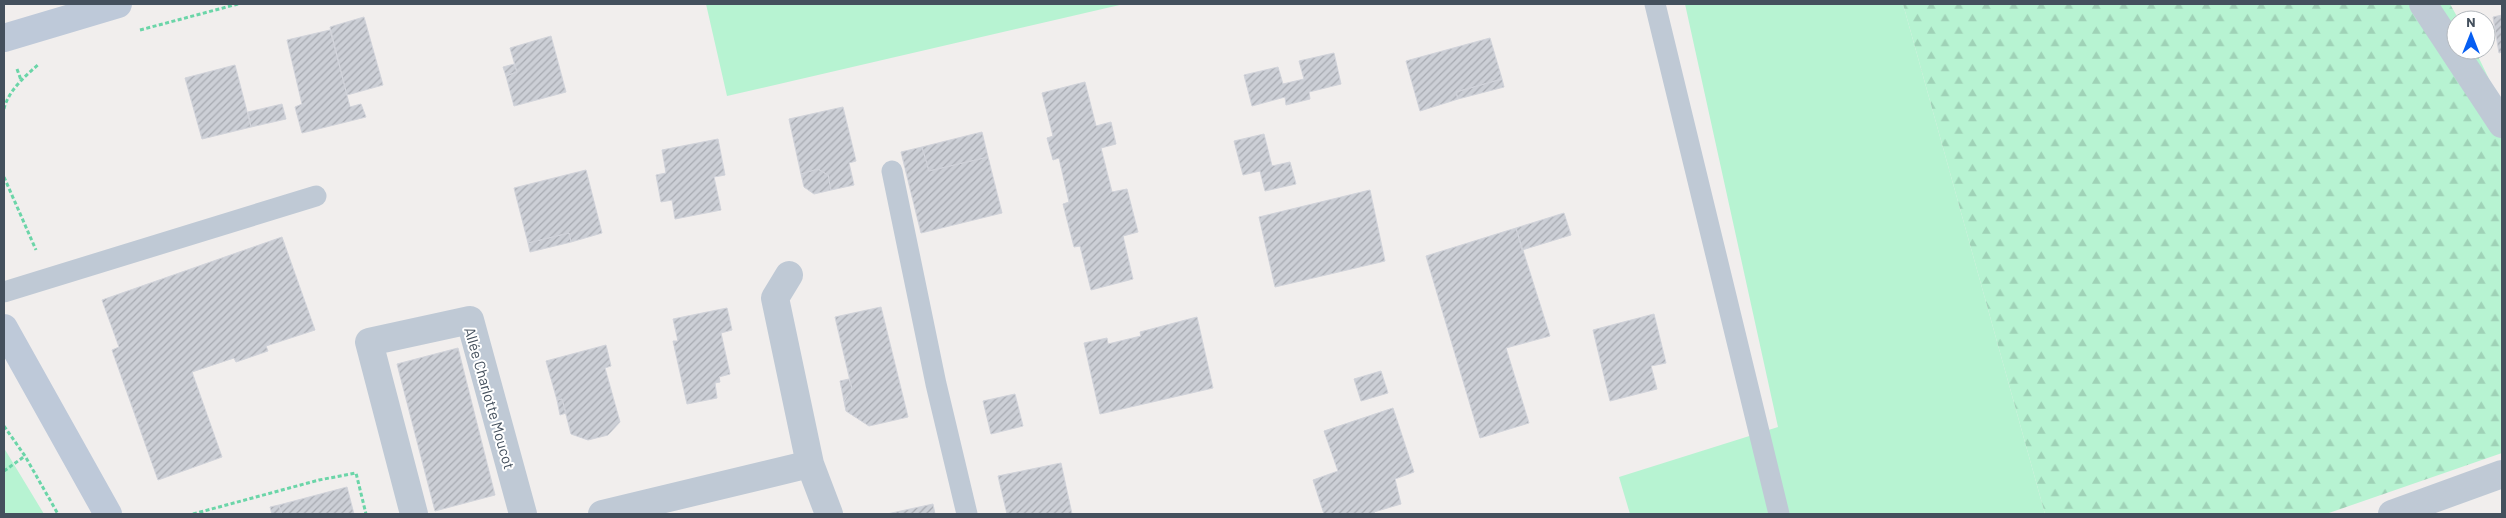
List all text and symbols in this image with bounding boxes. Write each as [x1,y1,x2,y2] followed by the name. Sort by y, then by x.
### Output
[2446,10,2496,60] north arrow
[2466,13,2476,30] text: N
[461,325,519,471] street label: Allée Charlotte Moucot

